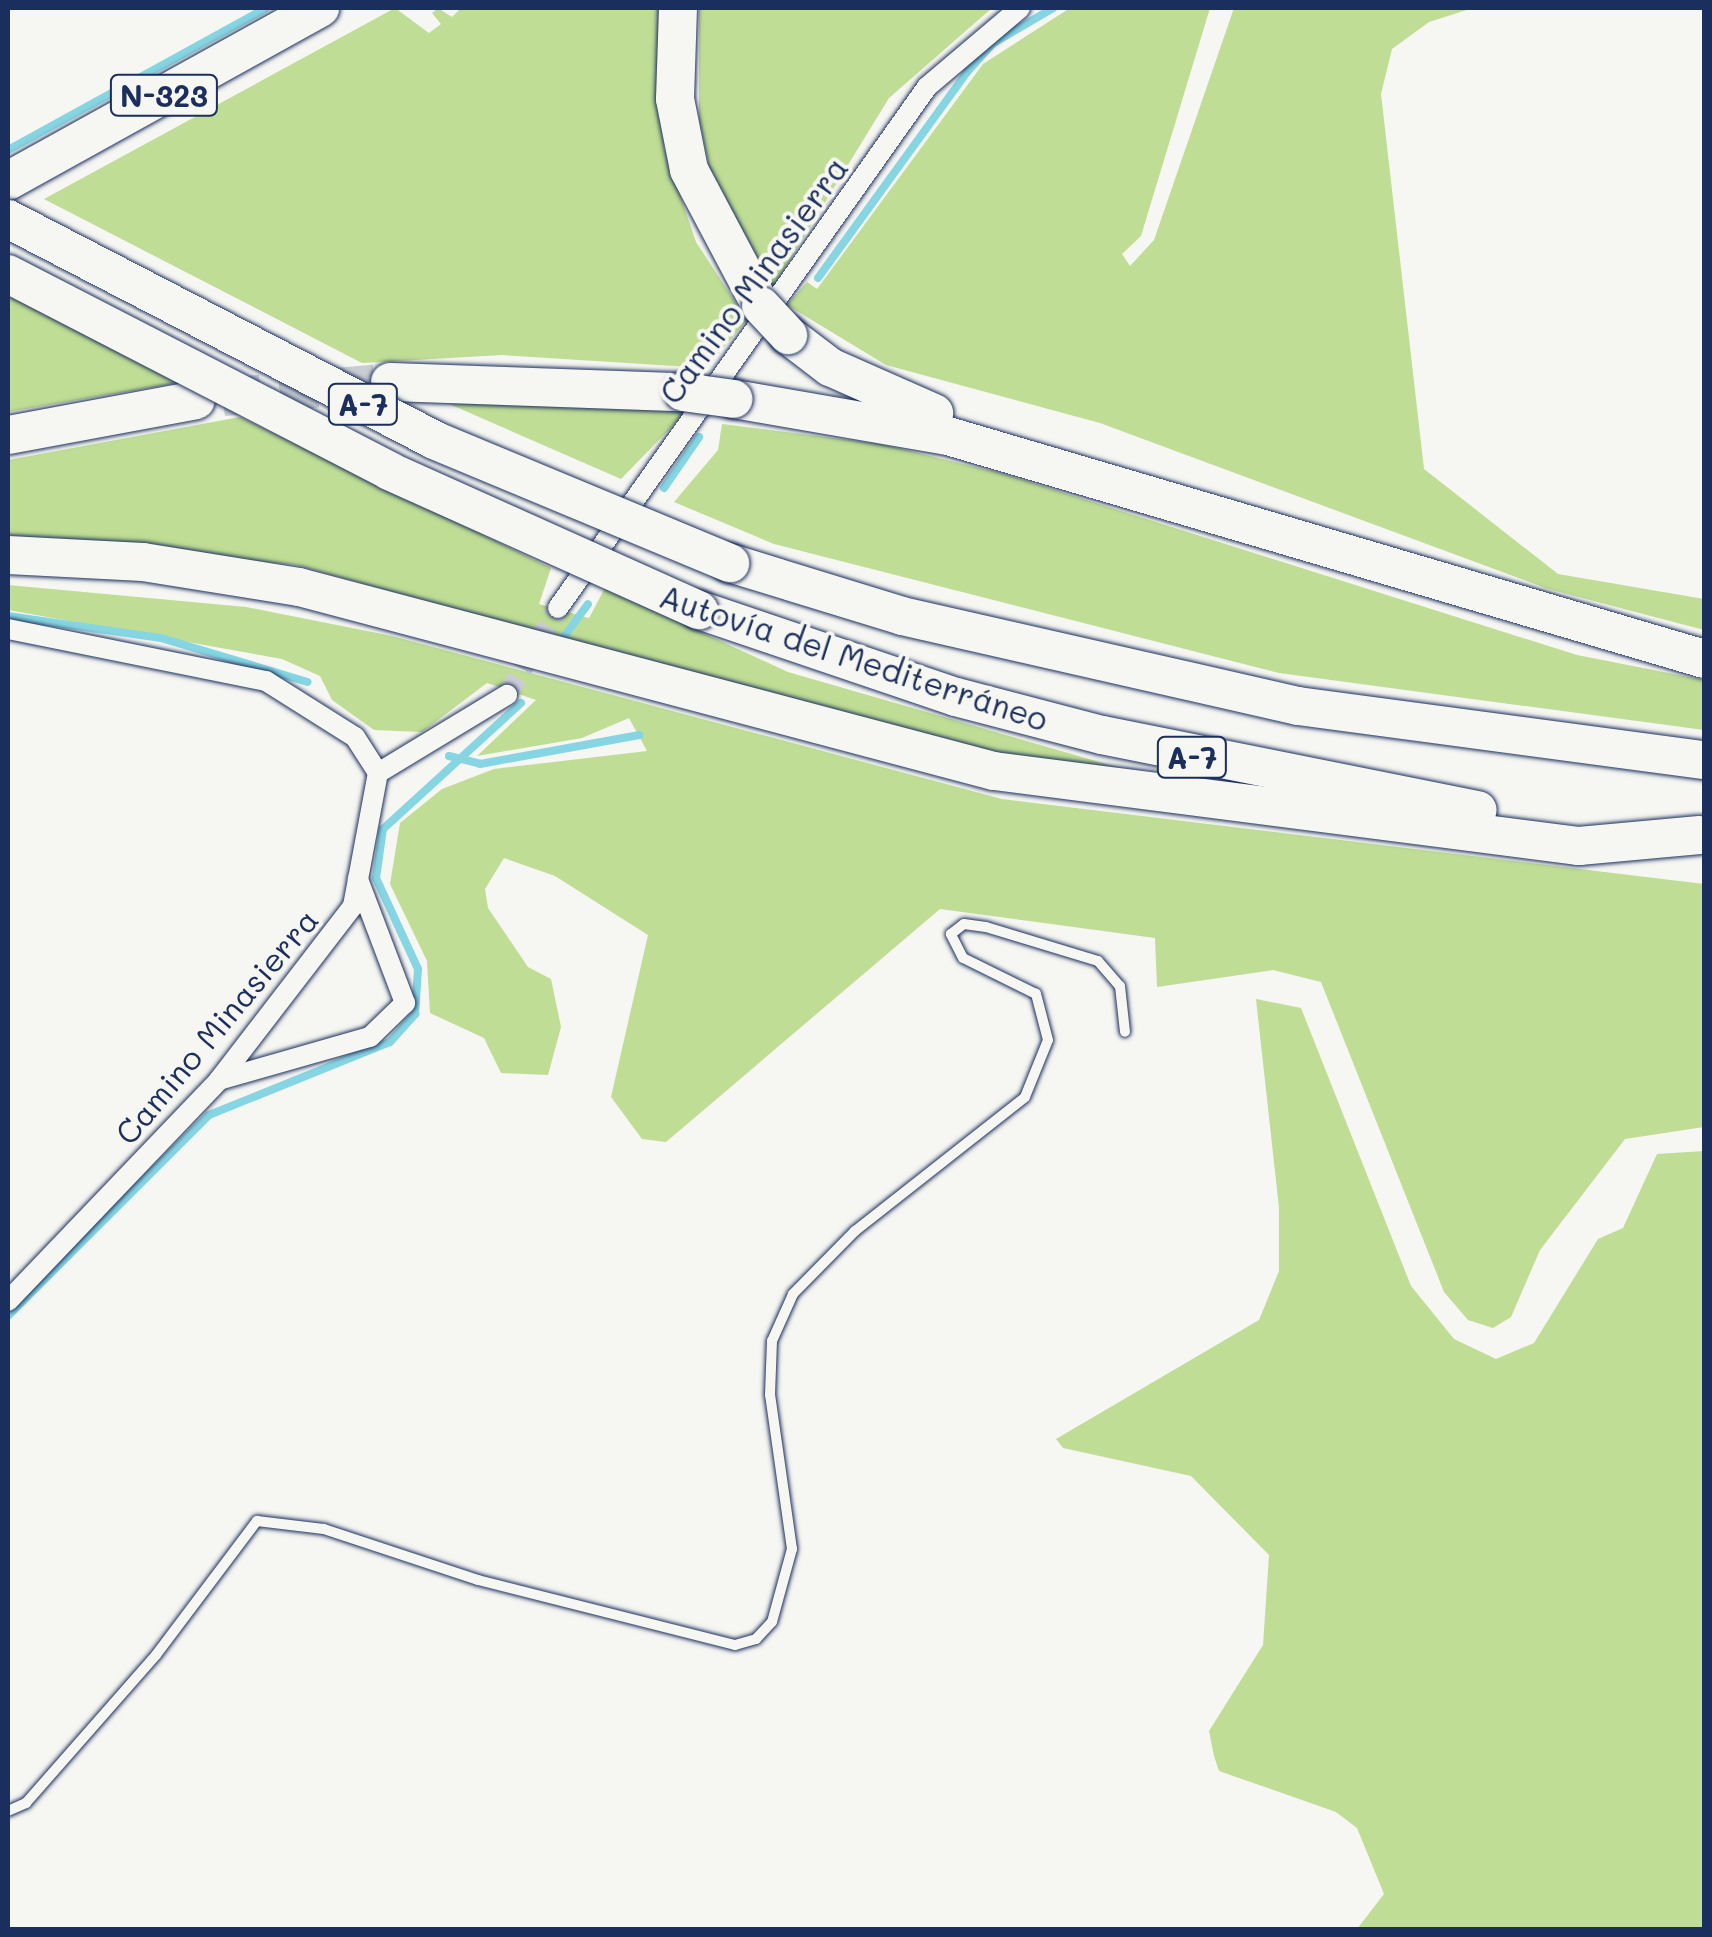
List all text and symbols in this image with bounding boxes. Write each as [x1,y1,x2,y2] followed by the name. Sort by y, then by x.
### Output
[109,70,219,120] road number: N-323
[651,149,855,411] street label: Camino Minasierra
[326,379,400,429] road number: A-7
[655,576,1053,738] street label: Autovía del Mediterráneo
[1154,732,1230,782] road number: A-7
[106,901,326,1151] street label: Camino Minasierra

